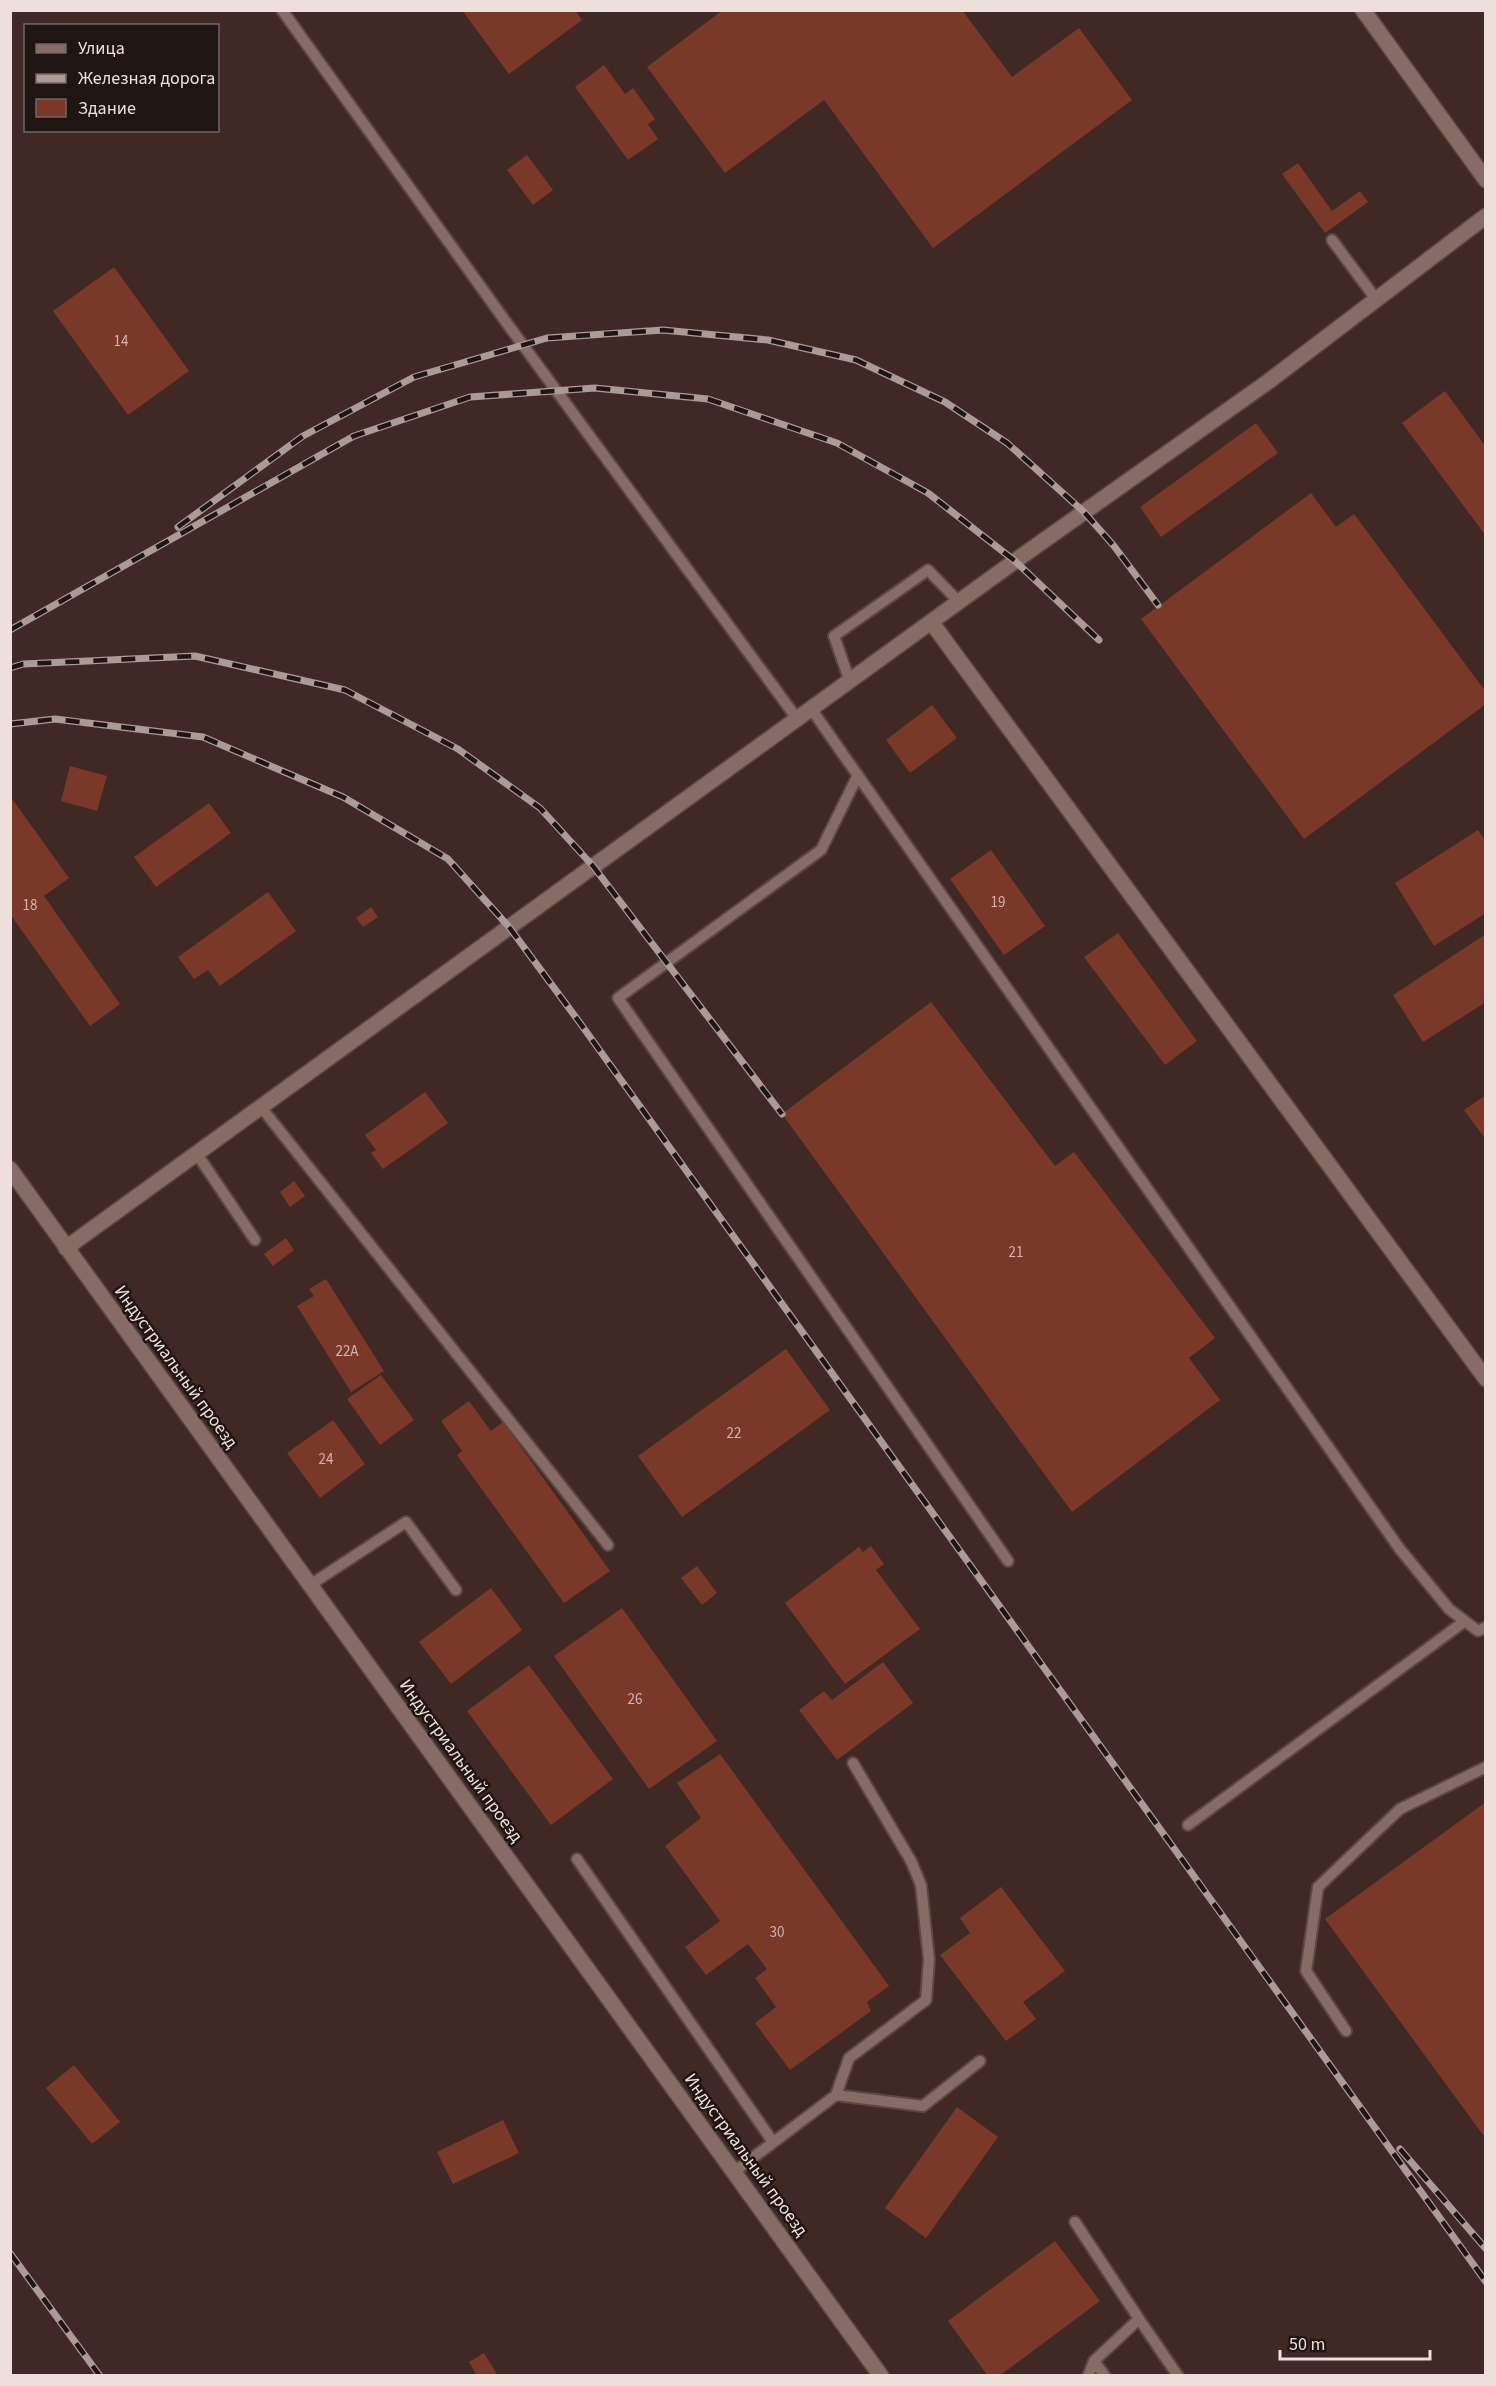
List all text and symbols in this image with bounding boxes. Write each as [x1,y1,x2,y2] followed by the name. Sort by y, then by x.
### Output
[24,24,219,132] legend
[78,36,125,61] text: Улица
[78,66,215,91] text: Железная дорога
[78,96,136,121] text: Здание
[114,331,129,352] house number: 14
[991,892,1005,913] house number: 19
[23,895,37,916] house number: 18
[1009,1242,1023,1263] house number: 21
[108,1280,244,1454] street label: Индустриальный проезд
[335,1341,359,1362] house number: 22А
[727,1423,741,1444] house number: 22
[319,1449,334,1470] house number: 24
[393,1674,529,1848] street label: Индустриальный проезд
[628,1689,642,1710] house number: 26
[770,1922,784,1943] house number: 30
[678,2068,814,2242] street label: Индустриальный проезд
[1280,2323,1430,2361] scale bar
[1289,2332,1325,2357] text: 50 m

